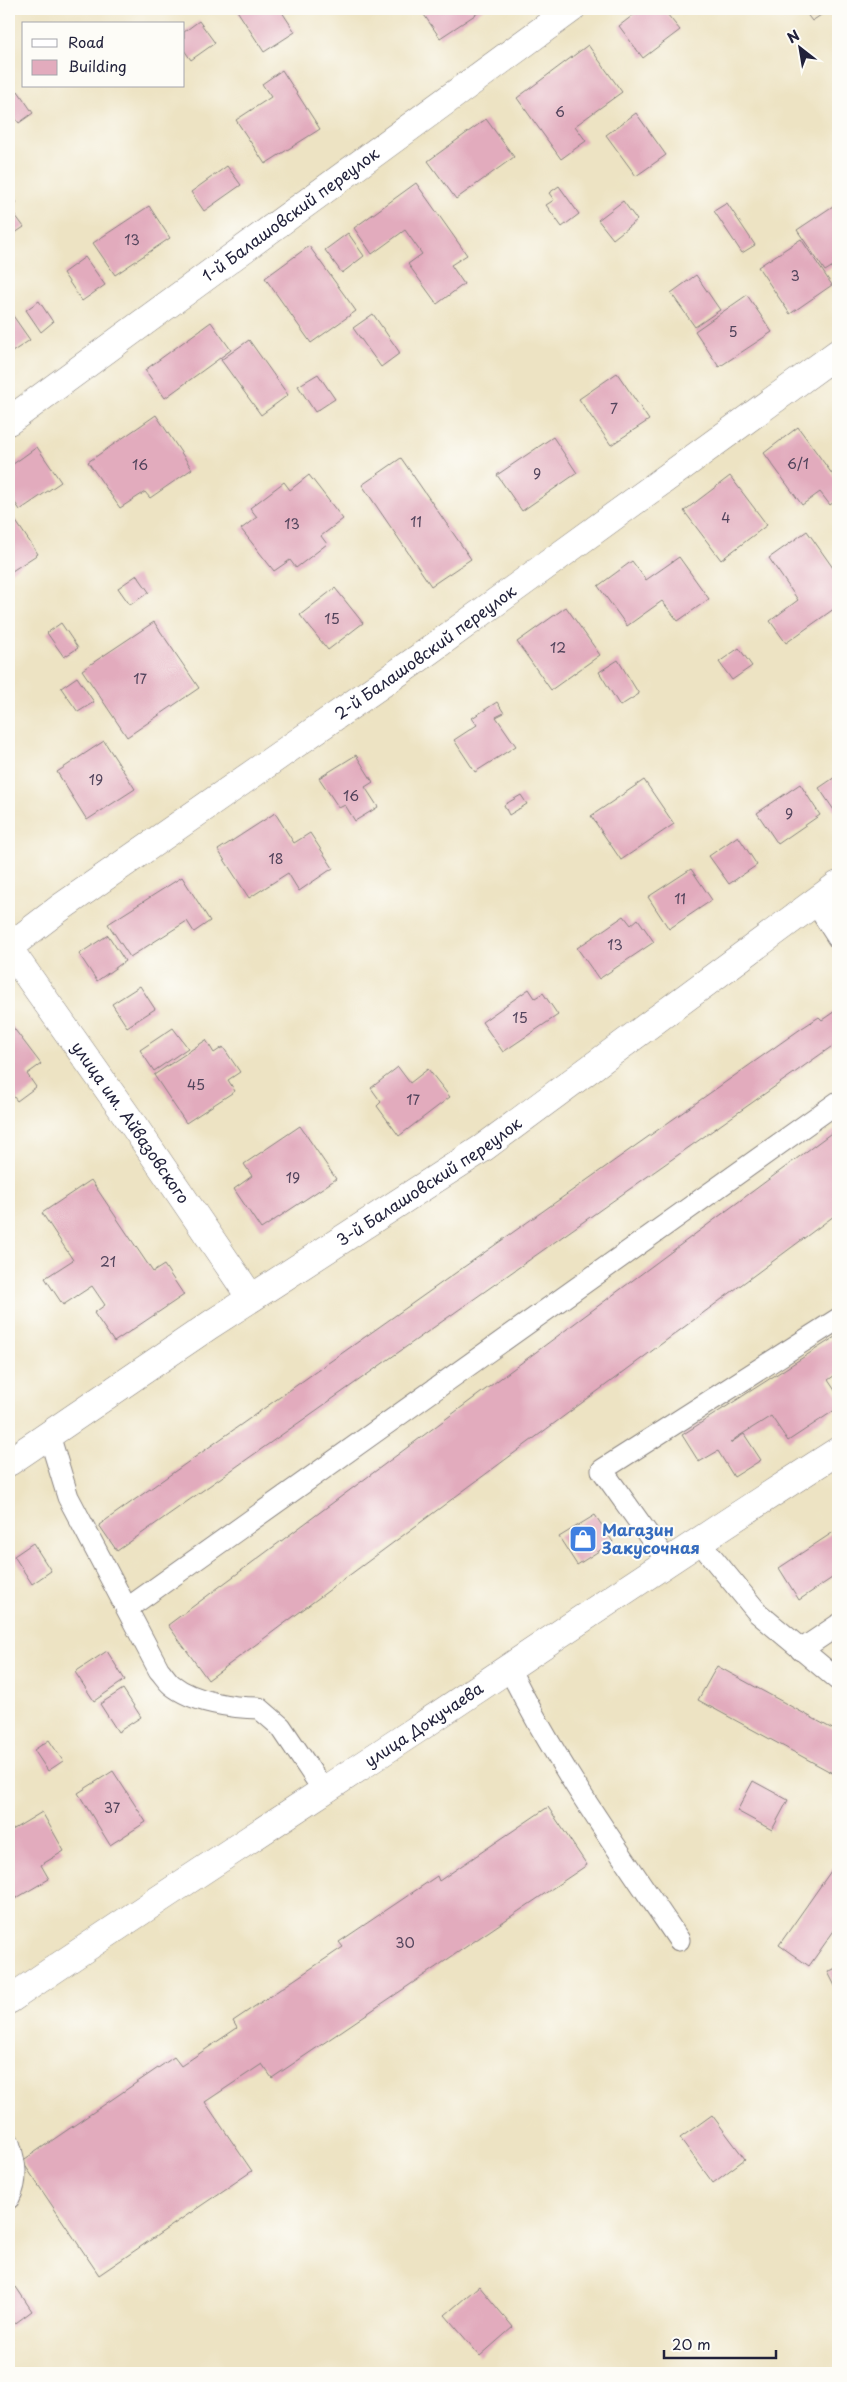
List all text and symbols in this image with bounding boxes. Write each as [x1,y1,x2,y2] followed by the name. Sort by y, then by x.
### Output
[22,22,185,88] legend
[774,22,824,72] north arrow
[783,25,803,48] text: N
[68,30,104,53] text: Road
[68,54,127,77] text: Building
[555,101,565,122] house number: 6
[196,141,384,287] street label: 1-й Балашовский переулок
[124,229,140,250] house number: 13
[790,265,800,286] house number: 3
[728,321,738,342] house number: 5
[610,398,618,419] house number: 7
[787,453,809,474] house number: 6/1
[132,454,148,475] house number: 16
[533,463,541,484] house number: 9
[721,507,731,528] house number: 4
[410,511,422,532] house number: 11
[284,513,300,534] house number: 13
[329,578,521,725] street label: 2-й Балашовский переулок
[324,608,340,629] house number: 15
[550,637,566,658] house number: 12
[133,668,147,689] house number: 17
[89,769,103,790] house number: 19
[343,785,359,806] house number: 16
[785,803,793,824] house number: 9
[268,848,284,869] house number: 18
[674,888,686,909] house number: 11
[607,934,623,955] house number: 13
[512,1007,528,1028] house number: 15
[67,1036,196,1208] street label: улица им. Айвазовского
[187,1074,205,1095] house number: 45
[406,1089,420,1110] house number: 17
[331,1110,526,1251] street label: 3-й Балашовский переулок
[286,1167,300,1188] house number: 19
[100,1251,116,1272] house number: 21
[601,1517,700,1559] place label: Магазин Закусочная
[568,1524,598,1554] shop icon: Магазин Закусочная
[359,1676,487,1772] street label: улица Докучаева
[104,1797,121,1818] house number: 37
[395,1932,415,1953] house number: 30
[664,2327,777,2359] scale bar
[672,2332,711,2355] text: 20 m

